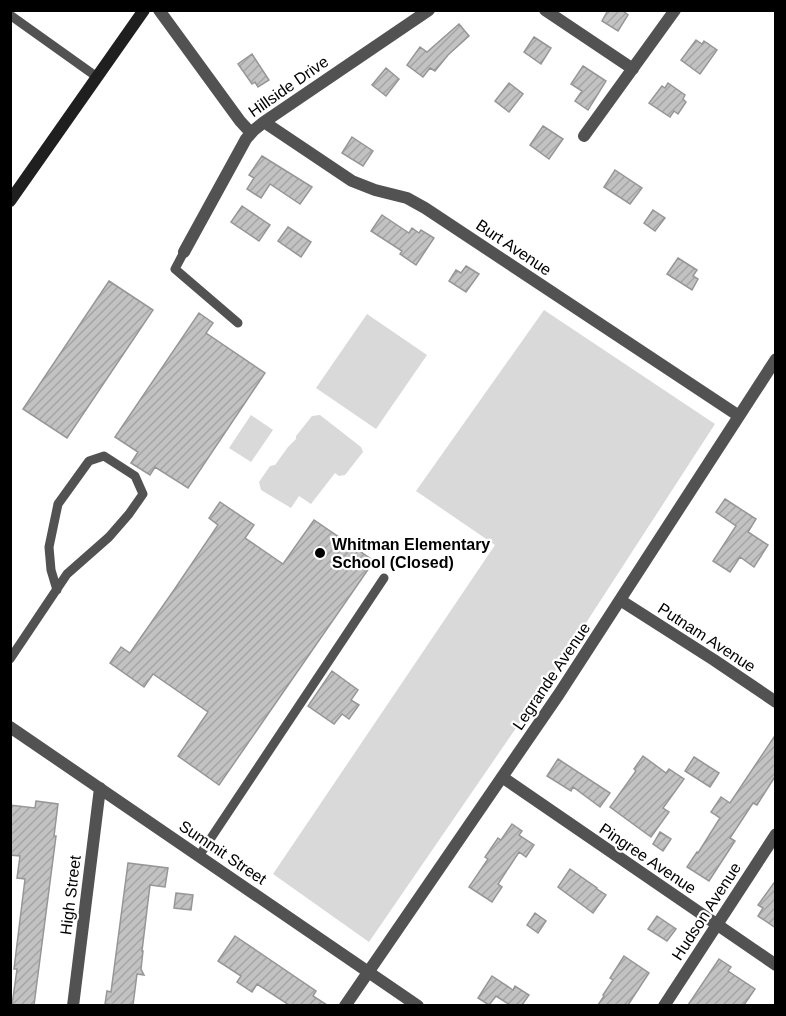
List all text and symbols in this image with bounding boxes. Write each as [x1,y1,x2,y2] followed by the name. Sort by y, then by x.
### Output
[245,53,331,120] street label: Hillside Drive
[473,216,555,279] street label: Burt Avenue
[332,536,490,571] place label: Whitman Elementary School (Closed)
[313,546,327,560] marker: Whitman Elementary School (Closed)
[655,600,759,675] street label: Putnam Avenue
[509,620,594,733] street label: Legrande Avenue
[176,817,270,888] street label: Summit Street
[596,820,699,897] street label: Pingree Avenue
[57,854,84,936] street label: High Street
[669,859,744,963] street label: Hudson Avenue

